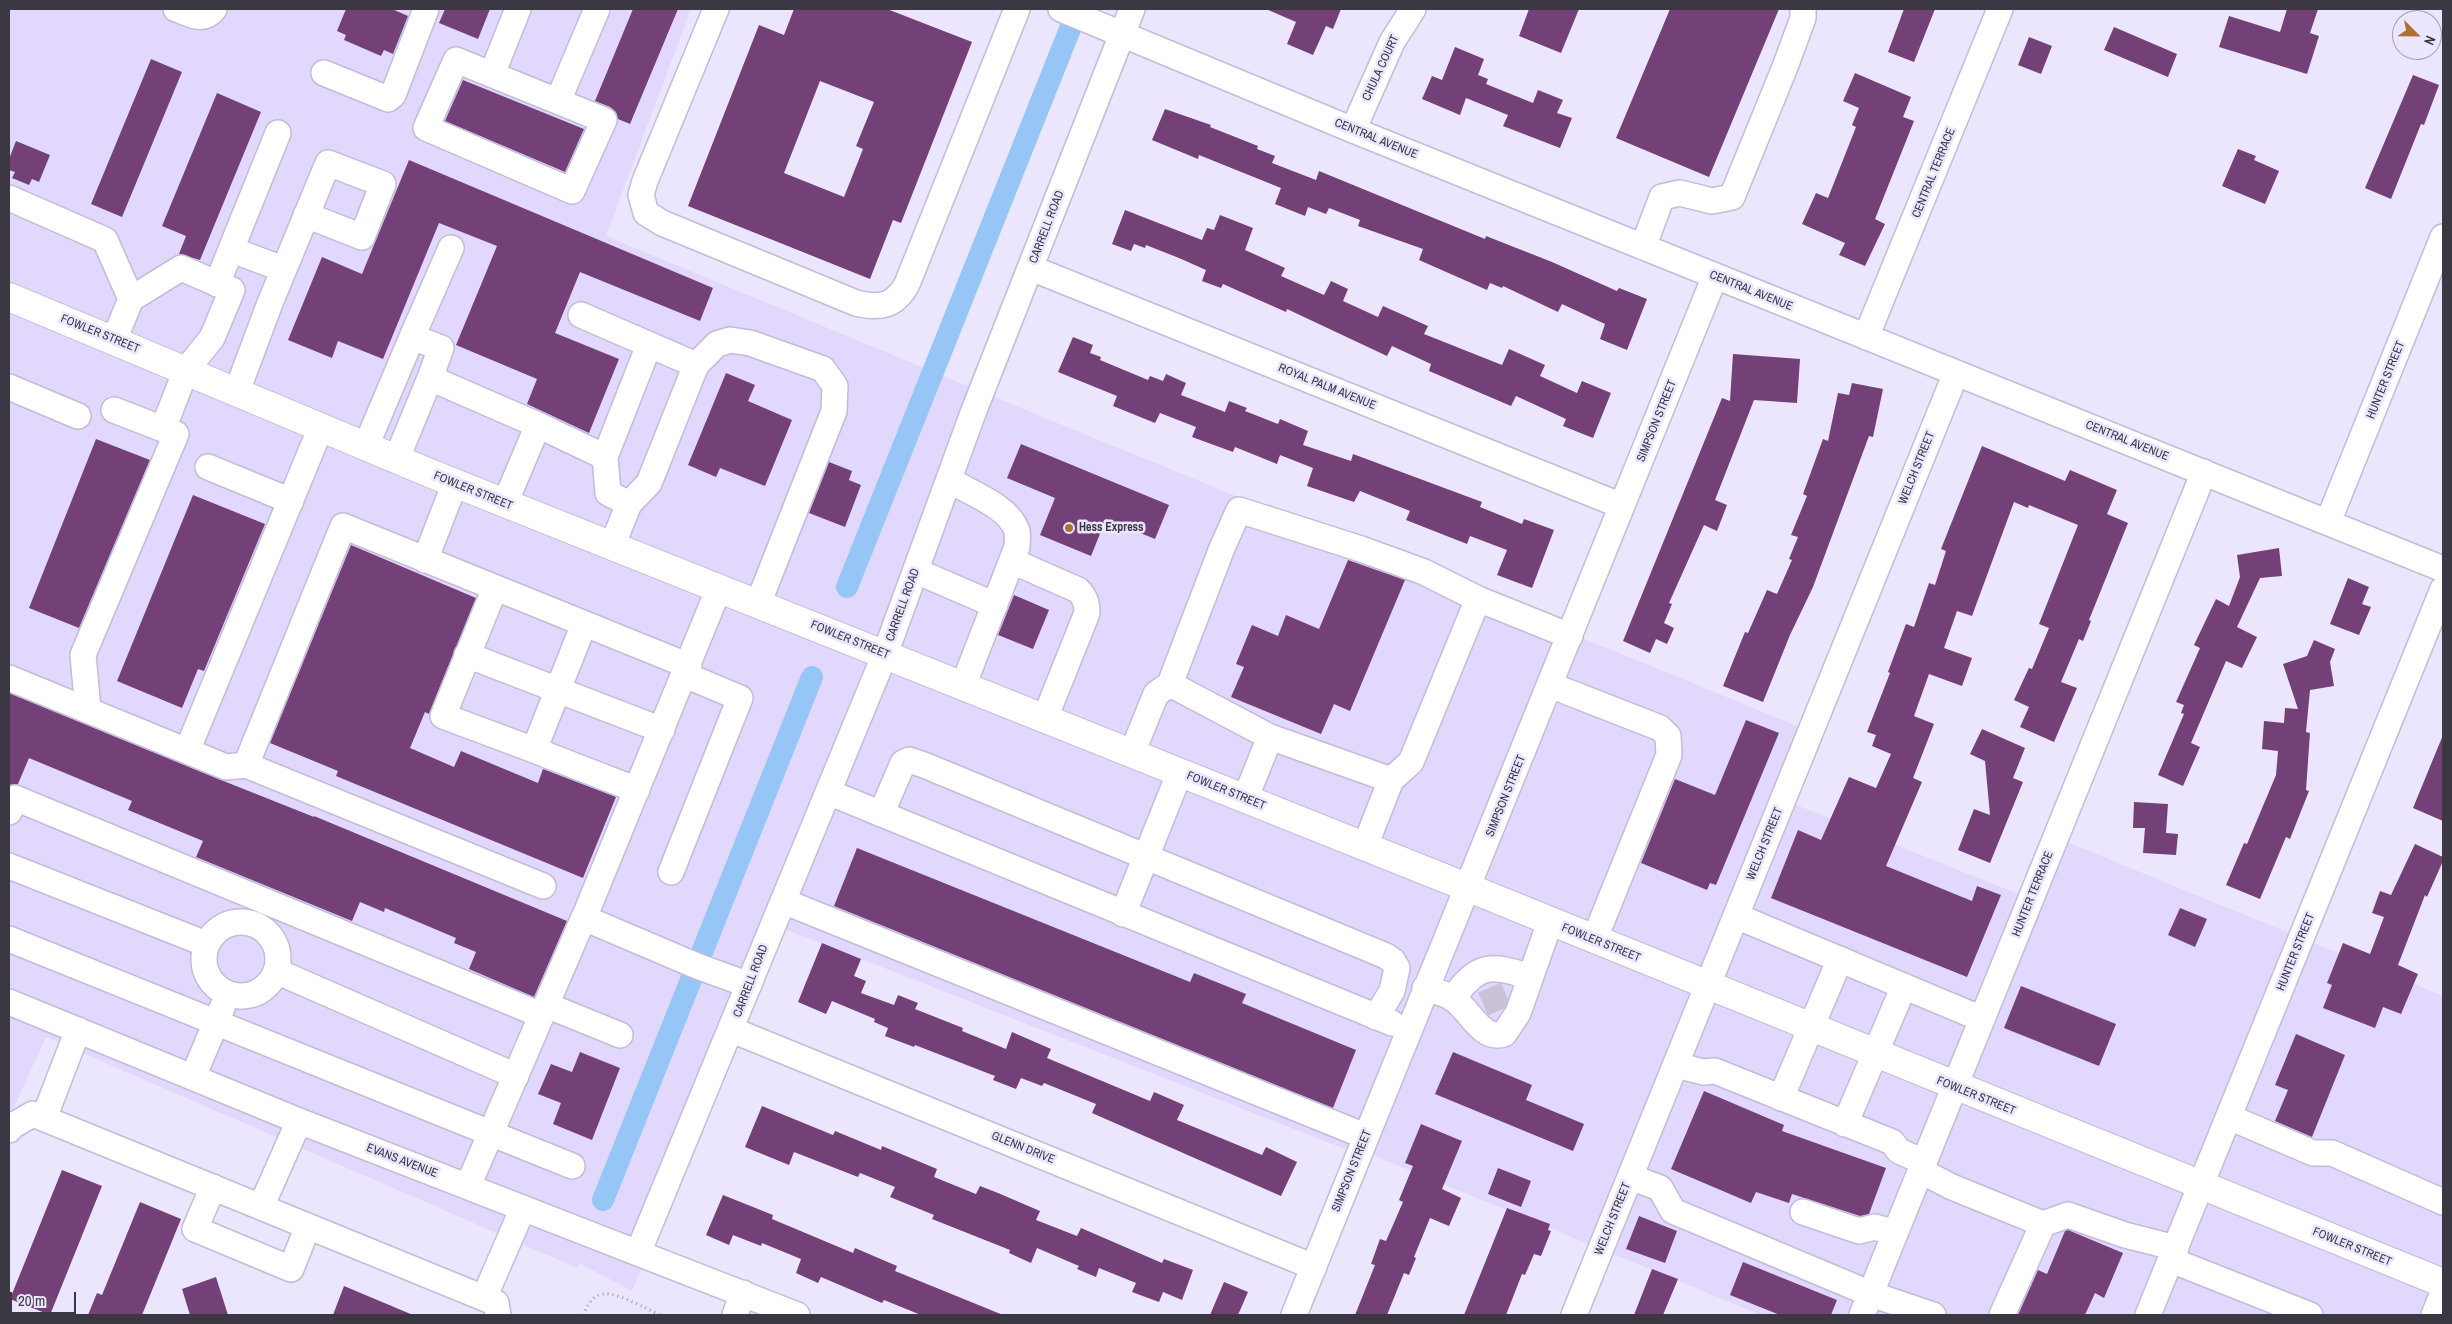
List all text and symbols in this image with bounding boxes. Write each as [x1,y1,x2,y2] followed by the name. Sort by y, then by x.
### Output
[2392,10,2442,60] north arrow
[1359,33,1403,103] street label: CHULA COURT
[2420,33,2440,48] text: N
[1332,116,1420,162] street label: CENTRAL AVENUE
[1909,126,1959,220] street label: CENTRAL TERRACE
[1027,189,1067,265] street label: CARRELL ROAD
[1707,268,1795,314] street label: CENTRAL AVENUE
[59,312,141,356] street label: FOWLER STREET
[2364,339,2408,421] street label: HUNTER STREET
[1276,361,1378,413] street label: ROYAL PALM AVENUE
[1634,378,1680,464] street label: SIMPSON STREET
[2083,418,2171,464] street label: CENTRAL AVENUE
[1896,430,1938,506] street label: WELCH STREET
[432,469,514,513] street label: FOWLER STREET
[1079,521,1144,535] place label: Hess Express
[1063,522,1075,534] marker: Hess Express
[883,567,923,643] street label: CARRELL ROAD
[809,618,891,662] street label: FOWLER STREET
[1483,753,1529,839] street label: SIMPSON STREET
[1185,769,1267,813] street label: FOWLER STREET
[1744,806,1786,882] street label: WELCH STREET
[2009,849,2057,939] street label: HUNTER TERRACE
[2274,911,2318,993] street label: HUNTER STREET
[1560,921,1642,965] street label: FOWLER STREET
[731,943,771,1019] street label: CARRELL ROAD
[1935,1074,2017,1118] street label: FOWLER STREET
[1329,1128,1375,1214] street label: SIMPSON STREET
[989,1129,1057,1167] street label: GLENN DRIVE
[364,1141,440,1181] street label: EVANS AVENUE
[1592,1181,1634,1257] street label: WELCH STREET
[2311,1225,2393,1269] street label: FOWLER STREET
[12,1282,79,1314] scale bar
[18,1290,45,1311] text: 20 m

